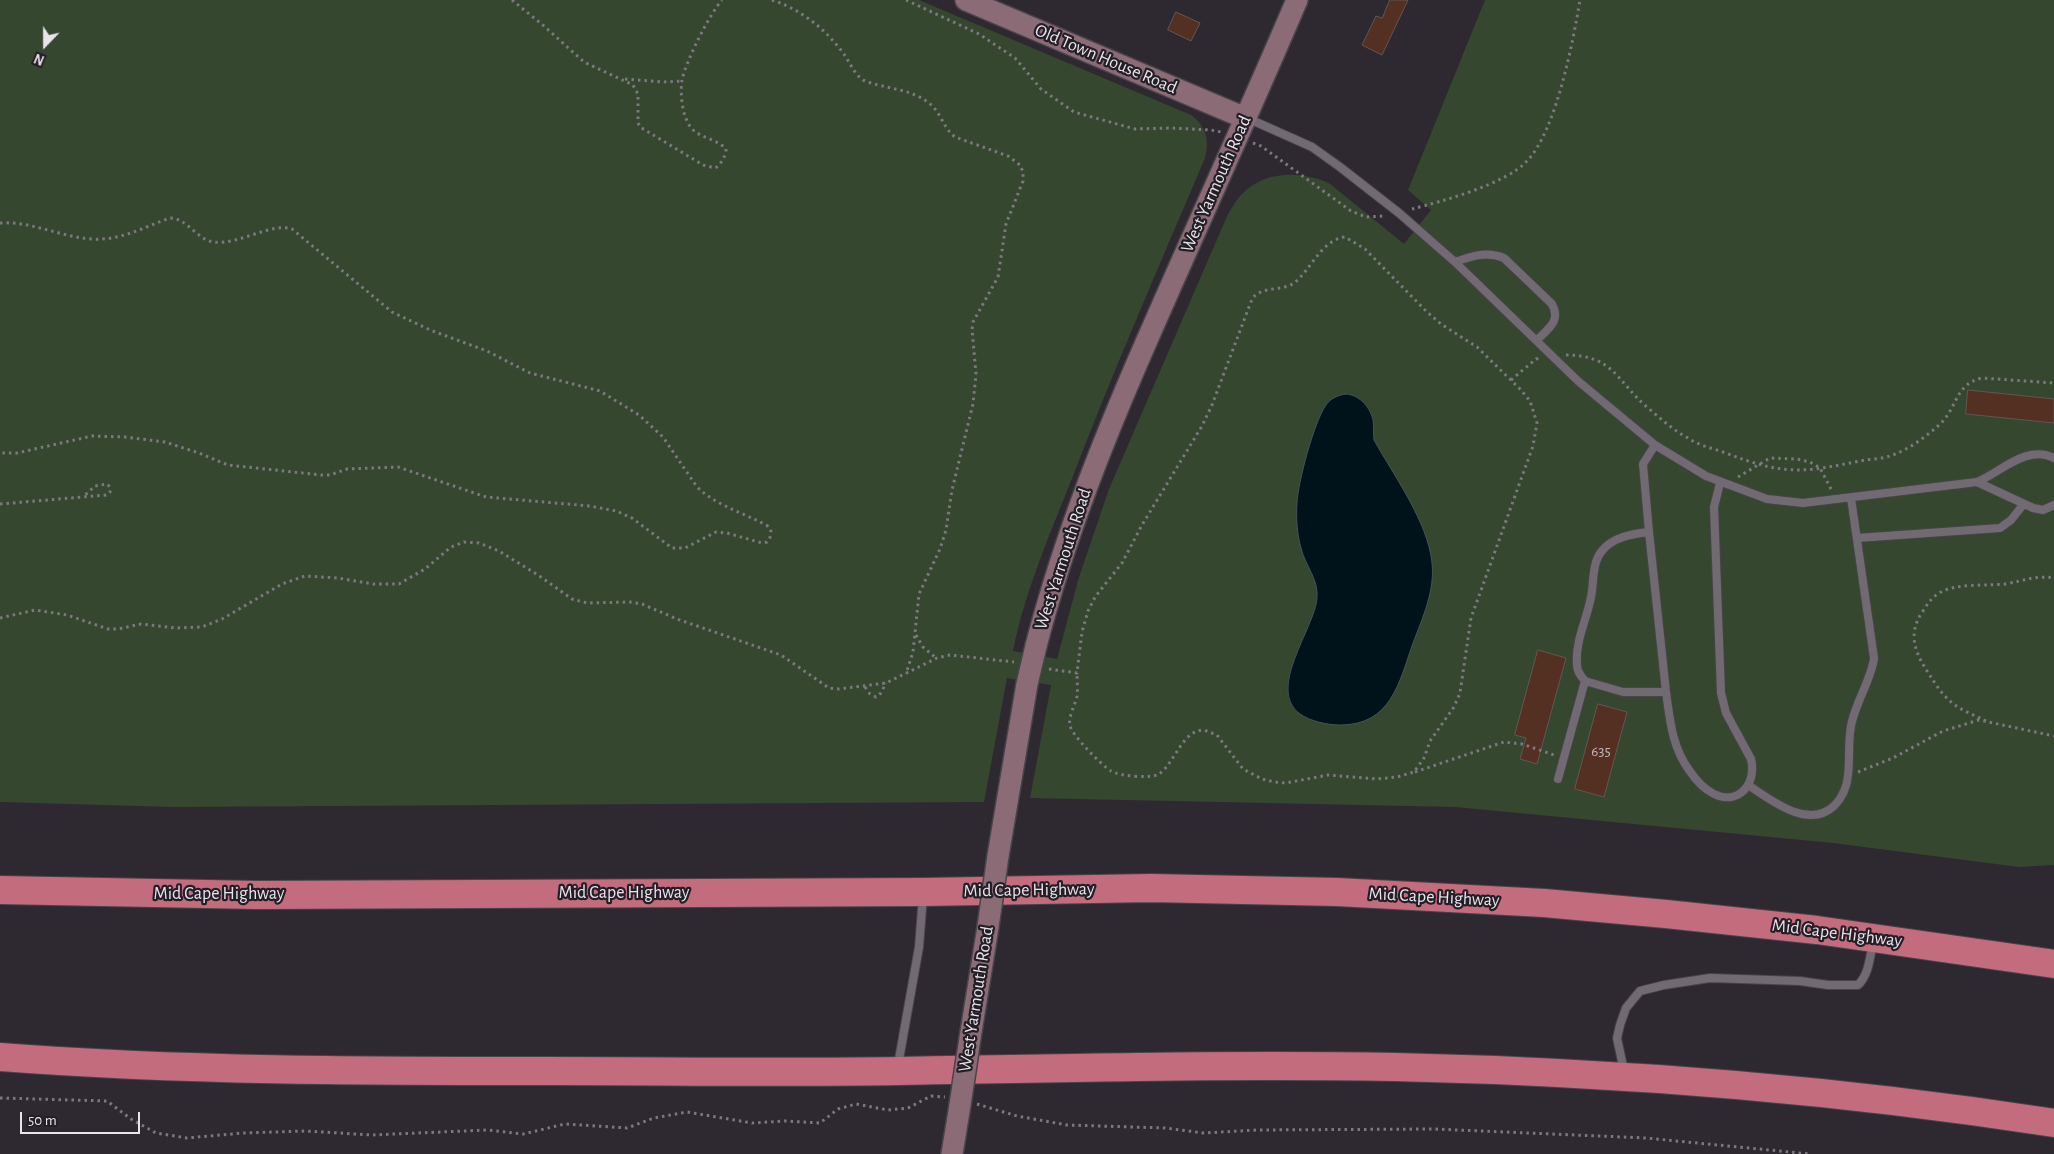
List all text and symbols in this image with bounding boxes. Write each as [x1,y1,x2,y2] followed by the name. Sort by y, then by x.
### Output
[1032,19,1180,99] street label: Old Town House Road
[20,20,70,70] north arrow
[32,51,47,67] text: N
[1176,112,1256,256] street label: West Yarmouth Road
[1030,486,1096,632] street label: West Yarmouth Road
[1591,742,1611,760] house number: 635
[963,878,1095,902] street label: Mid Cape Highway
[558,882,690,904] street label: Mid Cape Highway
[153,883,285,905] street label: Mid Cape Highway
[1368,883,1500,911] street label: Mid Cape Highway
[1771,914,1903,952] street label: Mid Cape Highway
[954,924,998,1074] street label: West Yarmouth Road
[22,1102,142,1134] scale bar
[28,1113,57,1128] text: 50 m

